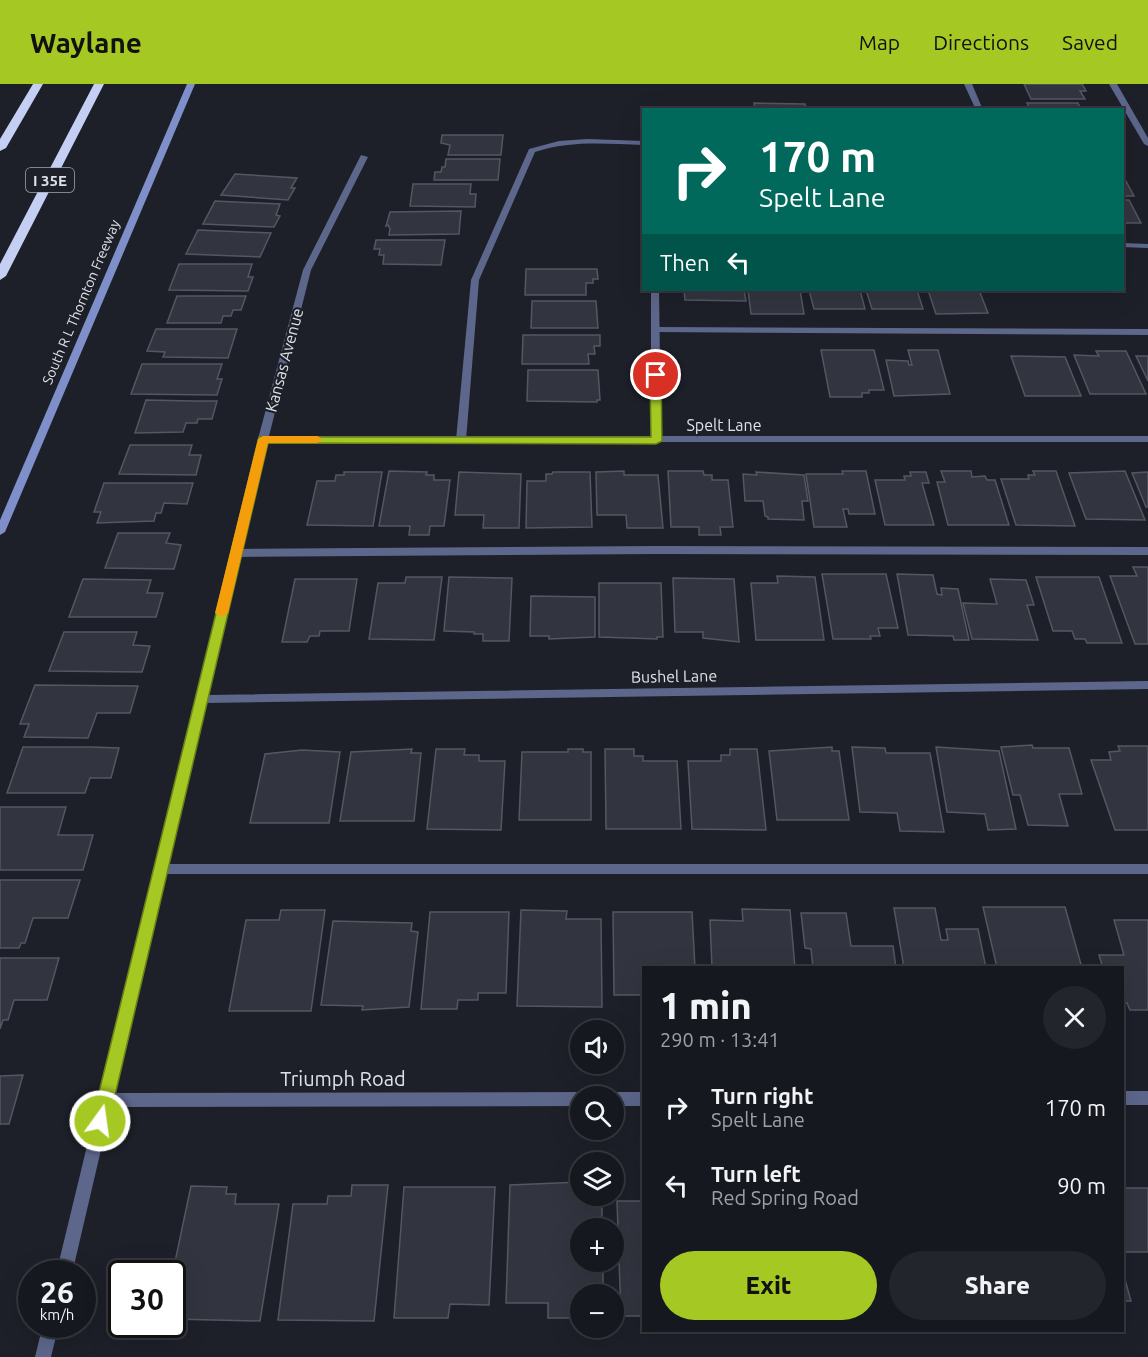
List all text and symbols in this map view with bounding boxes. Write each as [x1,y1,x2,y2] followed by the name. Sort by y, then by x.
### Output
[30,27,142,58] text: Waylane
[859,30,900,54] text: Map
[933,30,1029,54] text: Directions
[1062,30,1118,54] text: Saved
[660,132,738,210] icon: right
[759,133,876,180] text: 170 m
[26,168,74,192] road number: I 35E
[759,182,886,212] text: Spelt Lane
[39,217,123,387] street label: South R L Thornton Freeway
[722,246,755,279] icon: left
[660,250,710,275] text: Then
[261,306,307,414] street label: Kansas Avenue
[630,349,681,400] pin
[639,358,672,391] icon: arrive
[686,416,762,434] street label: Spelt Lane
[631,666,717,686] street label: Bushel Lane
[660,985,752,1026] text: 1 min
[1043,986,1106,1049] button: close
[570,1020,624,1338] map controls
[570,1020,624,1074] button: sound
[660,1028,780,1051] text: 290 m · 13:41
[280,1067,406,1090] street label: Triumph Road
[711,1083,813,1108] text: Turn right
[570,1086,624,1140] button: search
[68,1089,132,1153] position arrow
[660,1091,693,1124] icon: right
[1045,1095,1106,1120] text: 170 m
[711,1108,805,1131] text: Spelt Lane
[570,1152,624,1206] button: layers
[711,1161,801,1186] text: Turn left
[660,1169,693,1202] icon: left
[1057,1173,1106,1198] text: 90 m
[711,1186,859,1209] text: Red Spring Road
[570,1218,624,1272] button: +
[660,1251,877,1320] button: Exit
[889,1251,1106,1320] button: Share
[108,1260,186,1338] speed limit sign: 30
[40,1275,74,1309] text: 26
[570,1284,624,1338] button: −
[40,1306,74,1323] text: km/h

